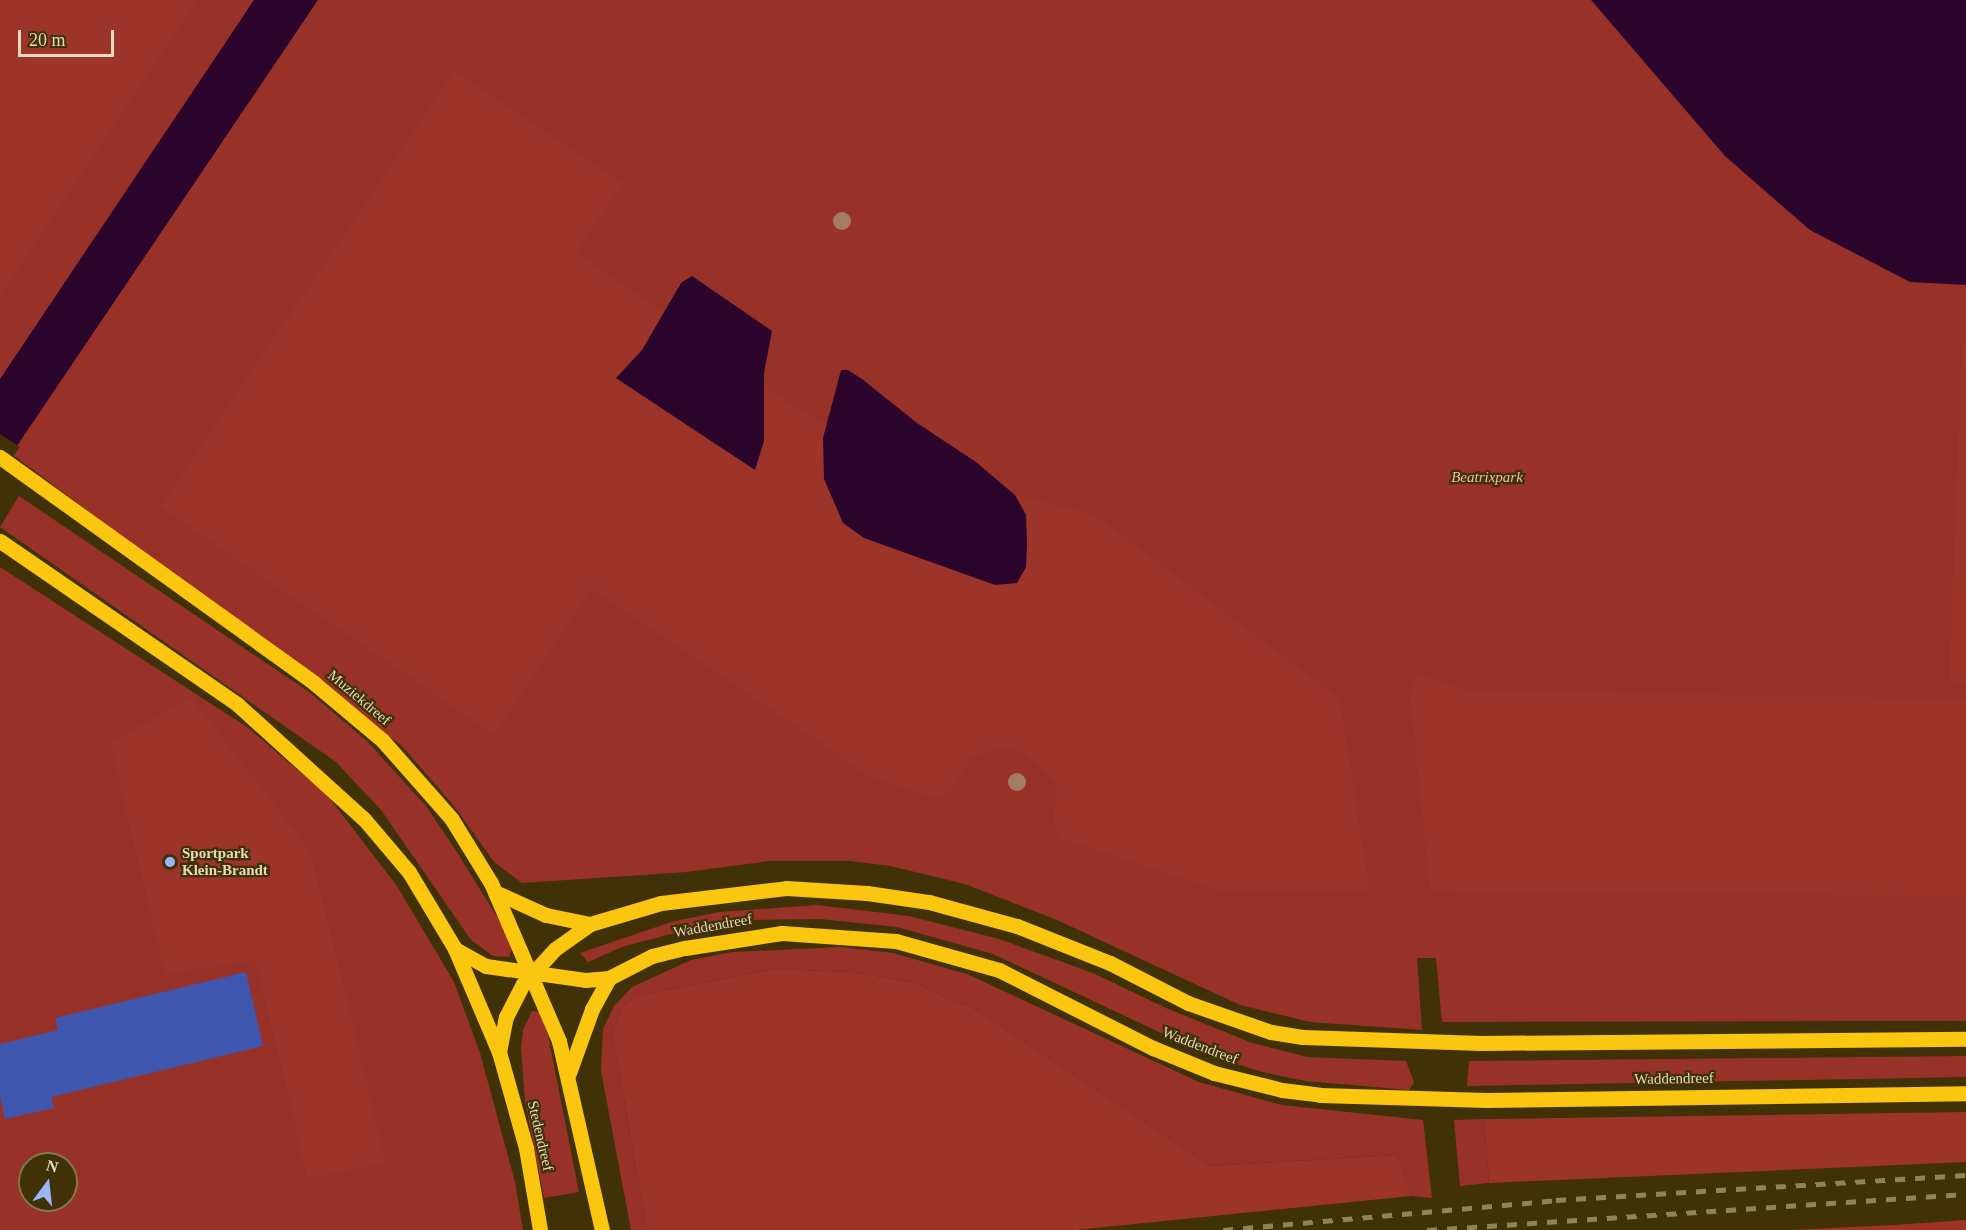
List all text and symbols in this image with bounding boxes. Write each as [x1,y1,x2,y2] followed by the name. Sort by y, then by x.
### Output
[21,18,117,56] scale bar
[29,30,66,50] text: 20 m
[1451,469,1523,487] park label: Beatrixpark
[324,666,394,730] street label: Muziekdreef
[182,844,268,879] place label: Sportpark Klein-Brandt
[163,855,177,869] marker: Sportpark Klein-Brandt
[672,910,754,942] street label: Waddendreef
[1160,1023,1240,1069] street label: Waddendreef
[1634,1069,1714,1089] street label: Waddendreef
[523,1099,557,1173] street label: Stedendreef
[18,1152,78,1212] north arrow
[44,1156,60,1176] text: N

